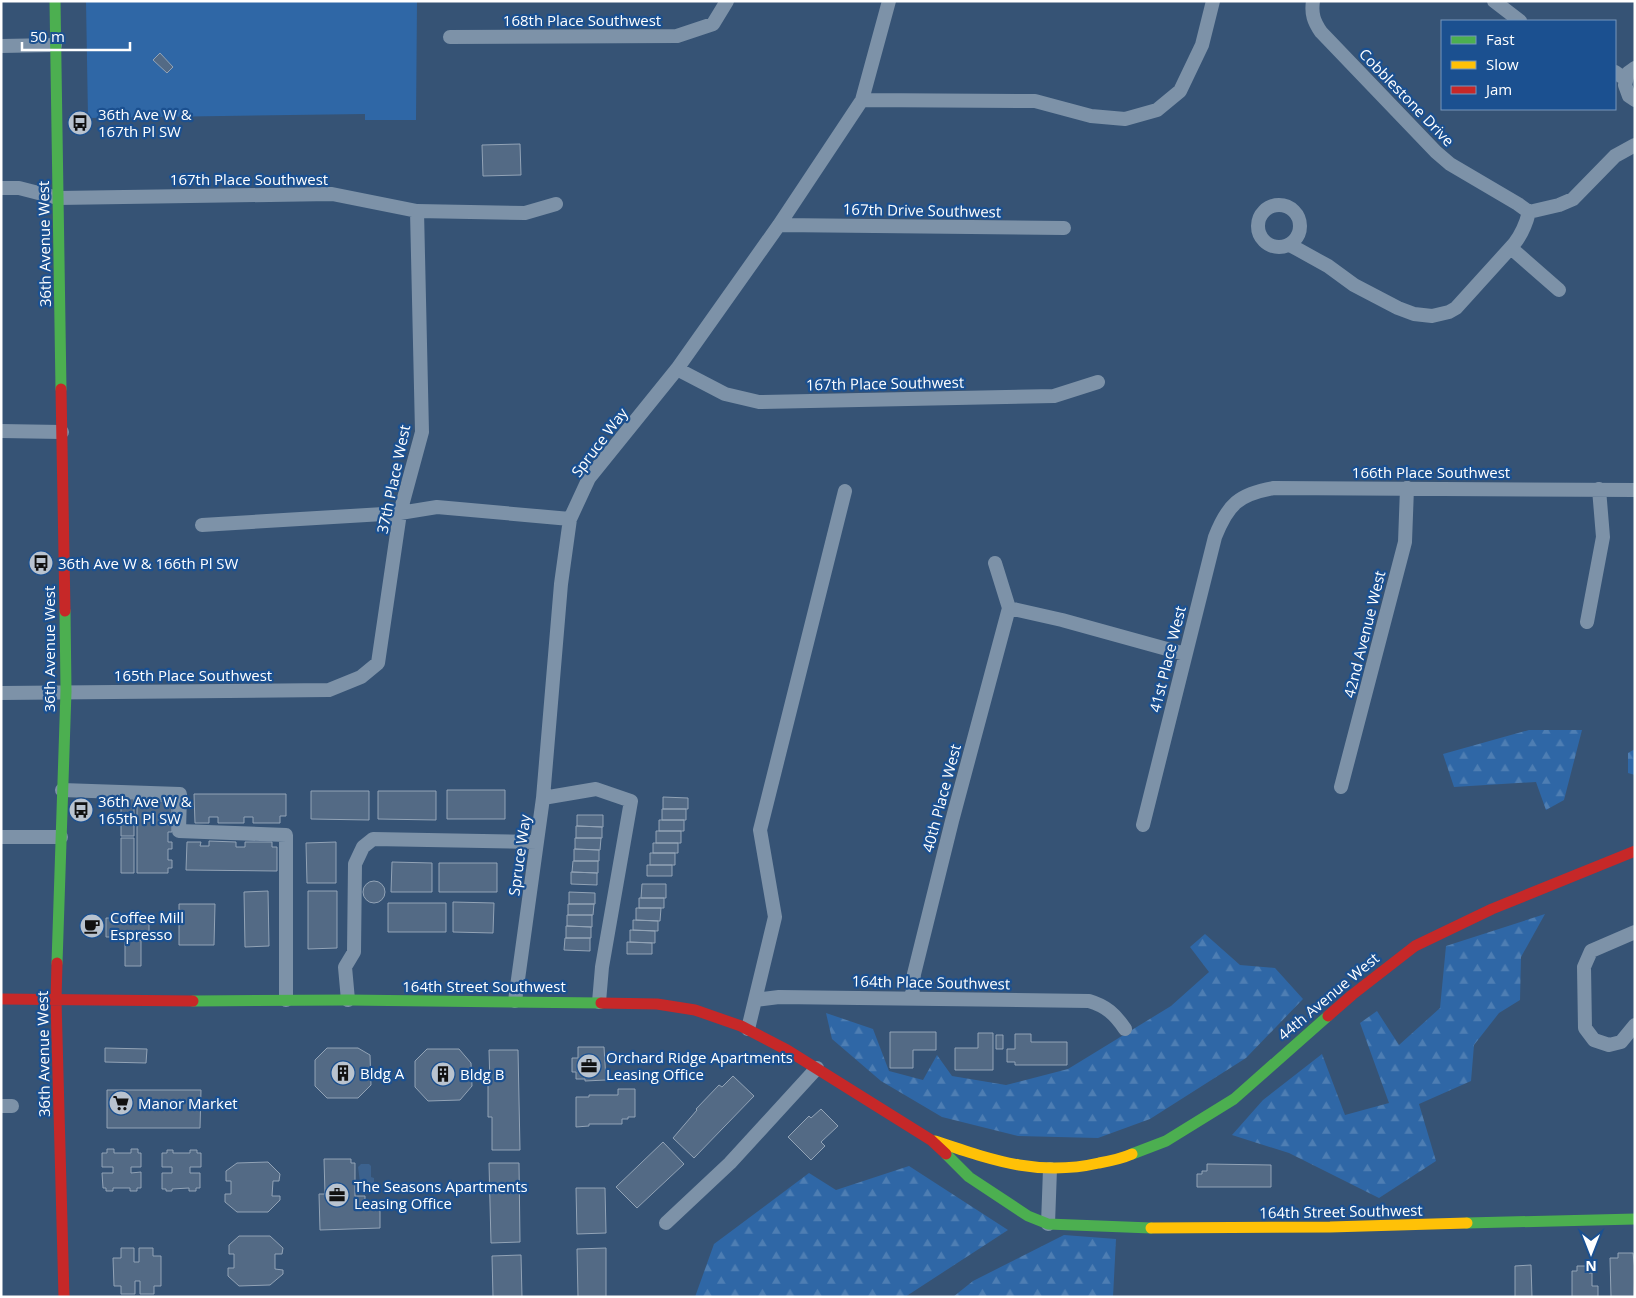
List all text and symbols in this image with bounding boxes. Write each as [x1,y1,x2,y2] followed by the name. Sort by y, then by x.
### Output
[503,10,661,30] street label: 168th Place Southwest
[22,20,130,52] scale bar
[1441,20,1616,110] legend
[30,26,65,46] text: 50 m
[1486,29,1515,49] text: Fast
[1355,44,1459,150] street label: Cobblestone Drive
[1486,54,1519,74] text: Slow
[1484,79,1512,99] text: Jam
[98,104,192,141] place label: 36th Ave W & 167th Pl SW
[67,110,93,136] bus stop icon: 36th Ave W & 167th Pl SW
[170,169,328,189] street label: 167th Place Southwest
[33,181,55,307] street label: 36th Avenue West
[843,199,1001,221] street label: 167th Drive Southwest
[806,372,964,394] street label: 167th Place Southwest
[566,403,632,481] street label: Spruce Way
[372,423,414,535] street label: 37th Place West
[1352,462,1510,482] street label: 166th Place Southwest
[28,550,54,576] bus stop icon: 36th Ave W & 166th Pl SW
[58,553,239,573] place label: 36th Ave W & 166th Pl SW
[1339,568,1389,700] street label: 42nd Avenue West
[39,586,59,712] street label: 36th Avenue West
[1144,604,1190,714] street label: 41st Place West
[114,665,272,685] street label: 165th Place Southwest
[917,742,965,854] street label: 40th Place West
[98,791,192,828] place label: 36th Ave W & 165th Pl SW
[68,797,94,823] bus stop icon: 36th Ave W & 165th Pl SW
[503,813,535,897] street label: Spruce Way
[110,907,184,944] place label: Coffee Mill Espresso
[79,913,105,939] cafe icon: Coffee Mill Espresso
[1273,948,1383,1044] street label: 44th Avenue West
[852,971,1010,993] street label: 164th Place Southwest
[402,976,566,996] street label: 164th Street Southwest
[32,991,54,1117] street label: 36th Avenue West
[606,1047,793,1084] place label: Orchard Ridge Apartments Leasing Office
[576,1053,602,1079] office icon: Orchard Ridge Apartments Leasing Office
[330,1060,356,1086] building icon: Bldg A
[430,1061,456,1087] building icon: Bldg B
[360,1063,405,1083] place label: Bldg A
[460,1064,504,1084] place label: Bldg B
[108,1090,134,1116] supermarket icon: Manor Market
[138,1093,238,1113] place label: Manor Market
[354,1176,528,1213] place label: The Seasons Apartments Leasing Office
[324,1182,350,1208] office icon: The Seasons Apartments Leasing Office
[1259,1200,1423,1222] street label: 164th Street Southwest
[1566,1228,1616,1278] north arrow
[1585,1257,1597,1276] text: N

